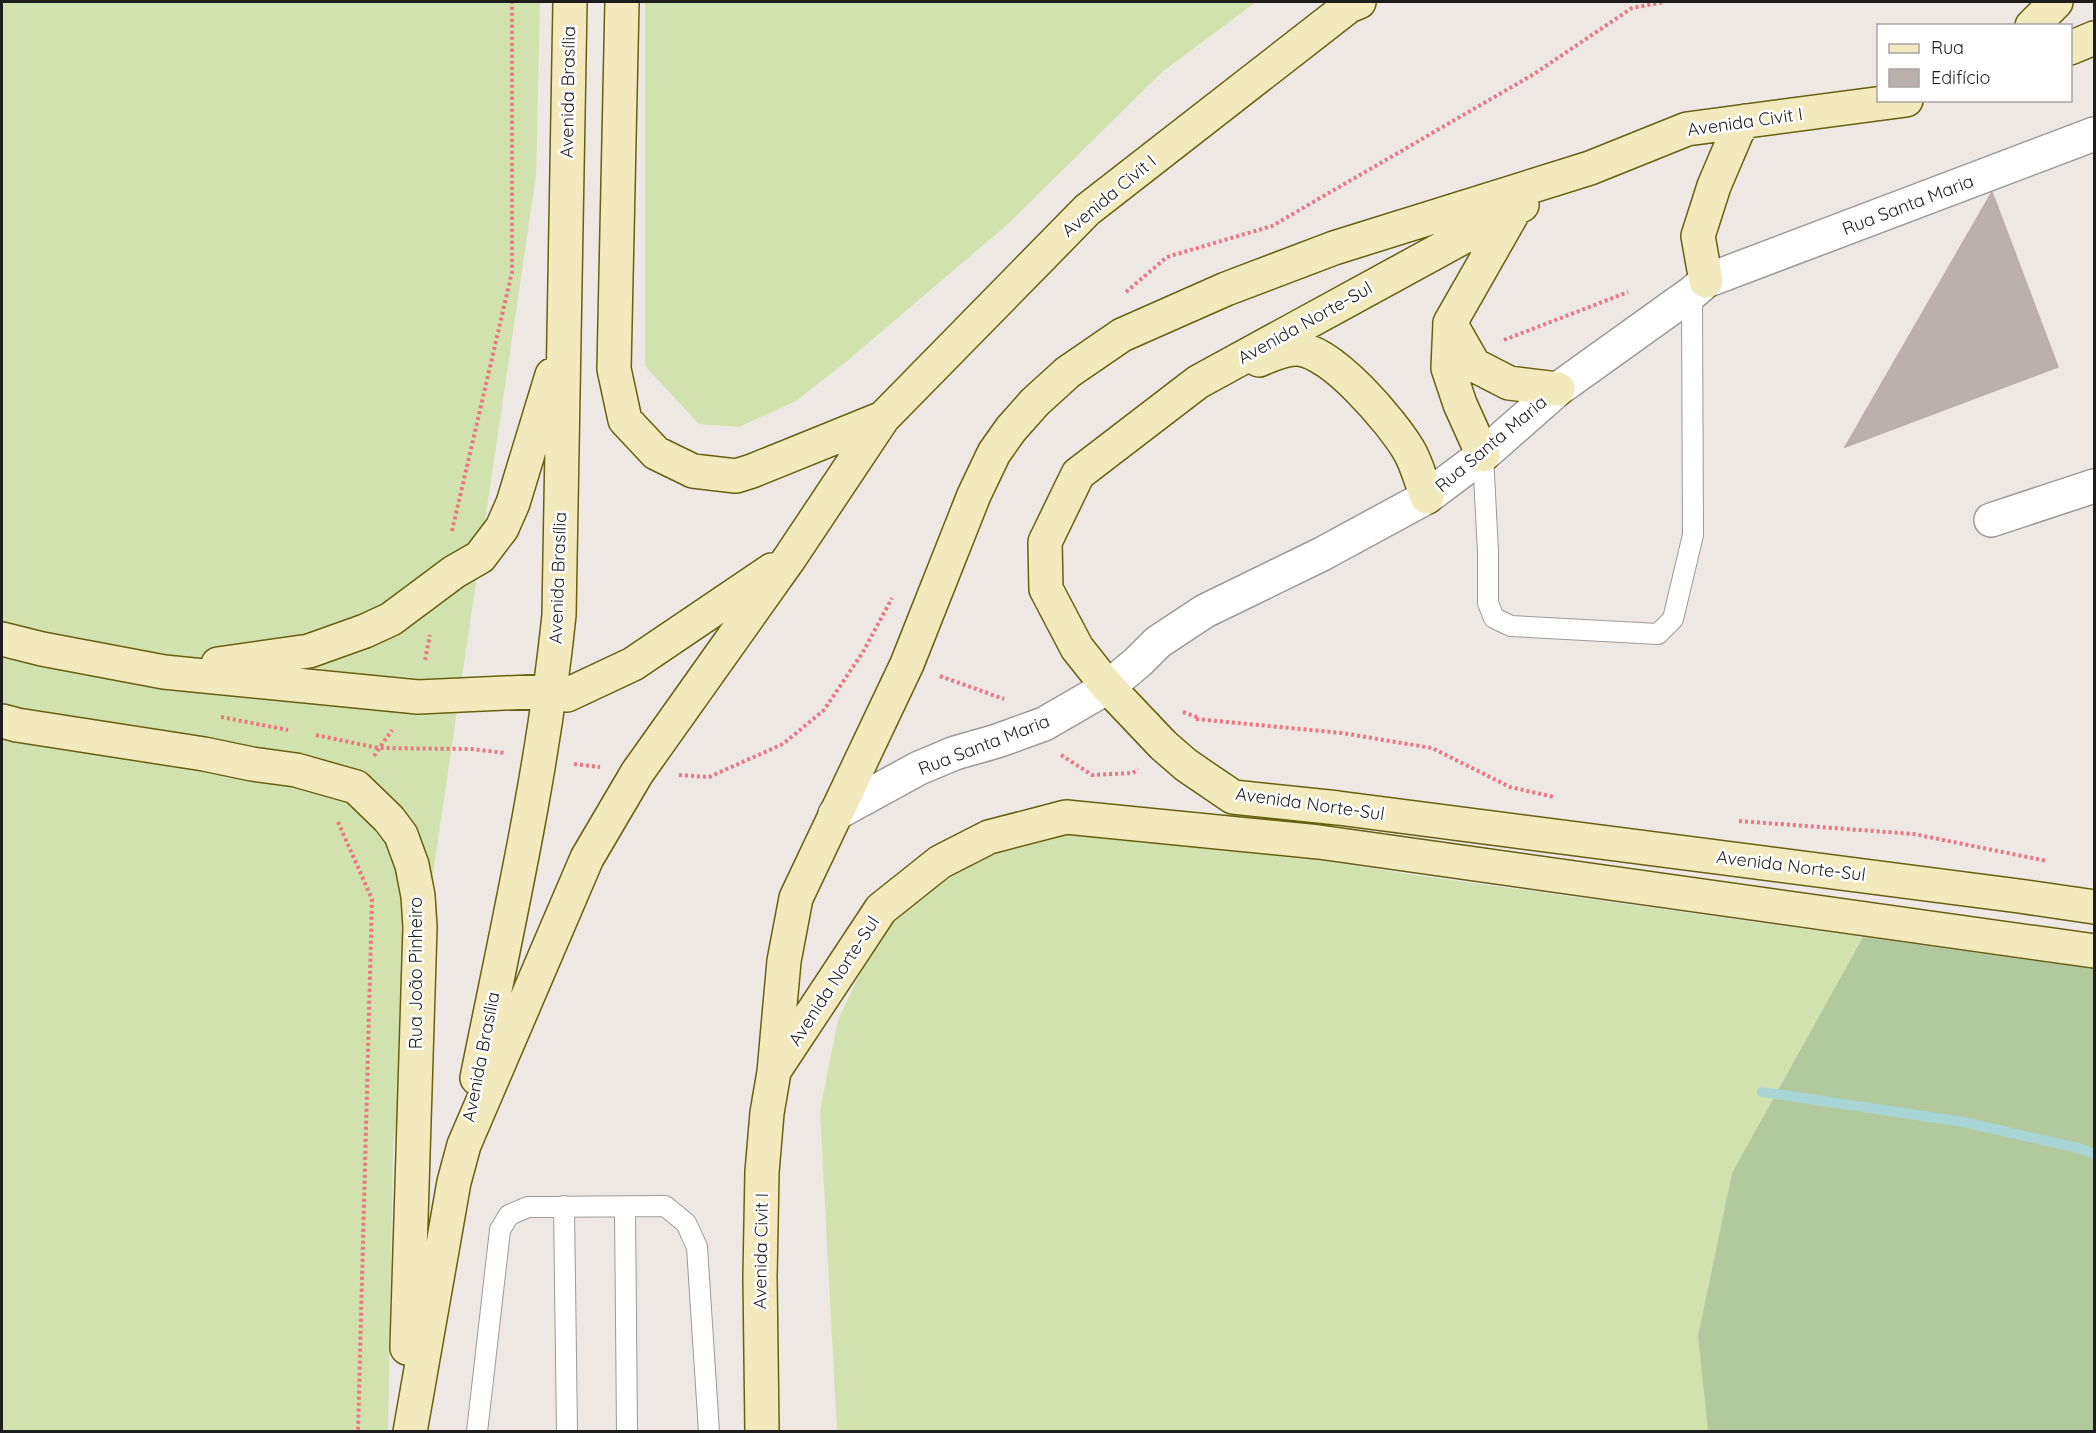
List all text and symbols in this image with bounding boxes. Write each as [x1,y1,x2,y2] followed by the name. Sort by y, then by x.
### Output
[1877,24,2072,102] legend
[555,26,580,158] street label: Avenida Brasília
[1931,36,1964,59] text: Rua
[1931,66,1990,89] text: Edifício
[1686,102,1804,141] street label: Avenida Civit I
[1057,149,1161,242] street label: Avenida Civit I
[1839,169,1977,240] street label: Rua Santa Maria
[1233,276,1376,369] street label: Avenida Norte-Sul
[1430,390,1551,497] street label: Rua Santa Maria
[544,511,571,644] street label: Avenida Brasília
[915,709,1053,780] street label: Rua Santa Maria
[1234,782,1386,825] street label: Avenida Norte-Sul
[1715,845,1867,886] street label: Avenida Norte-Sul
[404,897,427,1049] street label: Rua João Pinheiro
[783,911,884,1050] street label: Avenida Norte-Sul
[457,990,504,1124] street label: Avenida Brasília
[748,1193,773,1309] street label: Avenida Civit I

